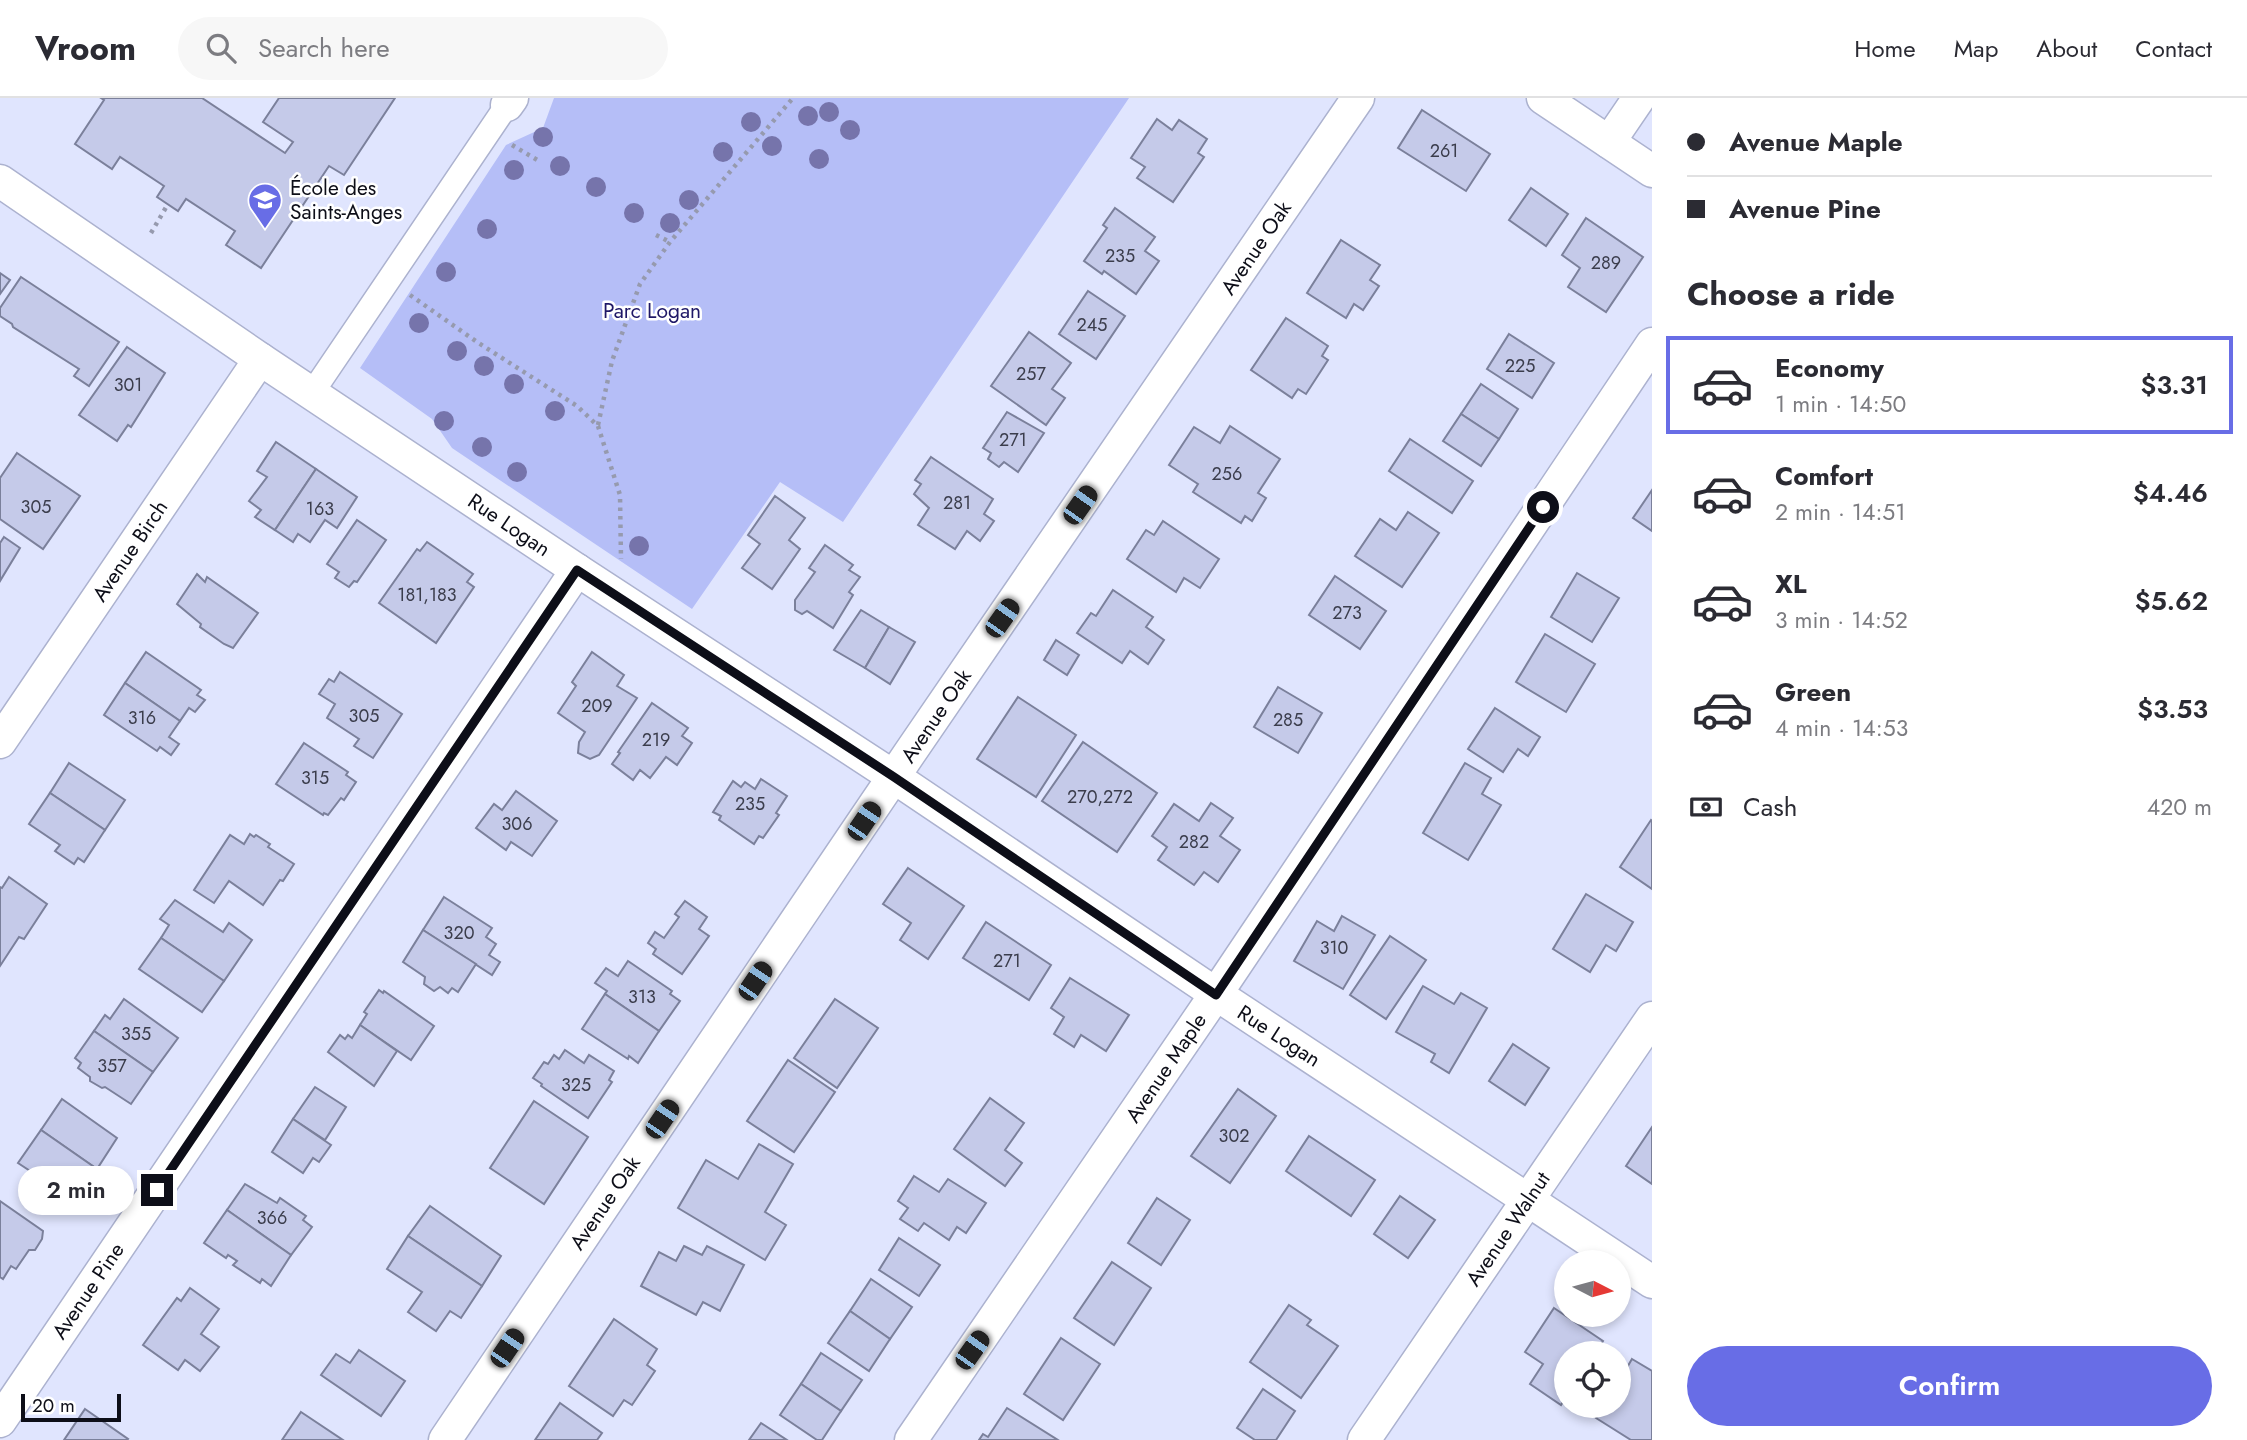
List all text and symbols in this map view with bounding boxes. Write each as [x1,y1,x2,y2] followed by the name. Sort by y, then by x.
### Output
[178,17,668,80] search box
[35,25,136,72] text: Vroom
[202,29,240,67] icon: search
[258,29,390,67] text: Search here
[1854,31,1916,66] text: Home
[1954,31,1998,66] text: Map
[2036,31,2097,66] text: About
[2135,31,2212,66] text: Contact
[1729,123,1903,161] text: Avenue Maple
[1430,138,1458,164] house number: 261
[290,173,402,227] place label: École des Saints-Anges
[246,181,284,230] school or university icon: École des Saints-Anges
[1729,190,1881,228] text: Avenue Pine
[1213,194,1299,301] street label: Avenue Oak
[1105,243,1135,269] house number: 235
[1591,250,1621,276] house number: 289
[1687,271,1895,317] text: Choose a ride
[603,296,701,326] park label: Parc Logan
[1077,312,1107,338] house number: 245
[1775,349,1884,387] text: Economy
[1505,353,1535,379] house number: 225
[1691,354,1754,417] icon: car
[1016,361,1046,387] house number: 257
[2141,366,2208,404] text: $3.31
[114,372,142,398] house number: 301
[1775,387,1906,421] text: 1 min · 14:50
[999,427,1027,453] house number: 271
[1775,457,1873,495] text: Comfort
[1212,461,1242,487] house number: 256
[1691,462,1754,525] icon: car
[2133,474,2208,512] text: $4.46
[1060,482,1101,528] car
[462,486,556,564] street label: Rue Logan
[943,490,971,516] house number: 281
[1527,491,1559,523] route start
[21,494,51,520] house number: 305
[85,494,175,608] street label: Avenue Birch
[1775,495,1906,529] text: 2 min · 14:51
[306,496,334,522] house number: 163
[1775,565,1807,603] text: XL
[1691,570,1754,633] icon: car
[397,582,457,608] house number: 181,183
[2135,582,2208,620] text: $5.62
[982,595,1023,641] car
[1332,600,1362,626] house number: 273
[1775,603,1908,637] text: 3 min · 14:52
[893,662,979,769] street label: Avenue Oak
[1775,673,1851,711] text: Green
[1691,678,1754,741] icon: car
[2137,690,2208,728] text: $3.53
[581,693,613,719] house number: 209
[349,703,379,729] house number: 305
[128,705,156,731] house number: 316
[1273,707,1303,733] house number: 285
[1775,711,1908,745] text: 4 min · 14:53
[642,727,670,753] house number: 219
[301,765,329,791] house number: 315
[1067,784,1133,810] house number: 270,272
[1687,788,1725,826] icon: cash
[1743,788,1797,826] text: Cash
[2147,790,2212,824] text: 420 m
[735,791,765,817] house number: 235
[844,798,885,844] car
[502,811,533,837] house number: 306
[1179,829,1209,855] house number: 282
[444,920,475,946] house number: 320
[1320,935,1349,961] house number: 310
[993,948,1021,974] house number: 271
[735,958,776,1004] car
[628,984,656,1010] house number: 313
[1231,998,1327,1074] street label: Rue Logan
[1118,1007,1214,1129] street label: Avenue Maple
[121,1021,151,1047] house number: 355
[97,1053,127,1079] house number: 357
[561,1072,591,1098] house number: 325
[642,1096,683,1142] car
[1219,1123,1249,1149] house number: 302
[562,1149,648,1256] street label: Avenue Oak
[17,1166,132,1214] callout: 2 min
[1459,1166,1557,1292] street label: Avenue Walnut
[46,1173,106,1207] text: 2 min
[141,1174,173,1206] route end
[257,1205,287,1231] house number: 366
[45,1237,131,1345] street label: Avenue Pine
[1554,1250,1631,1326] north arrow
[1554,1250,1631,1418] map controls
[487,1325,528,1371] car
[952,1327,993,1373] car
[1554,1341,1631,1418] button: locate
[1687,1346,2212,1426] button: Confirm
[21,1391,121,1423] scale bar
[32,1392,75,1419] text: 20 m

